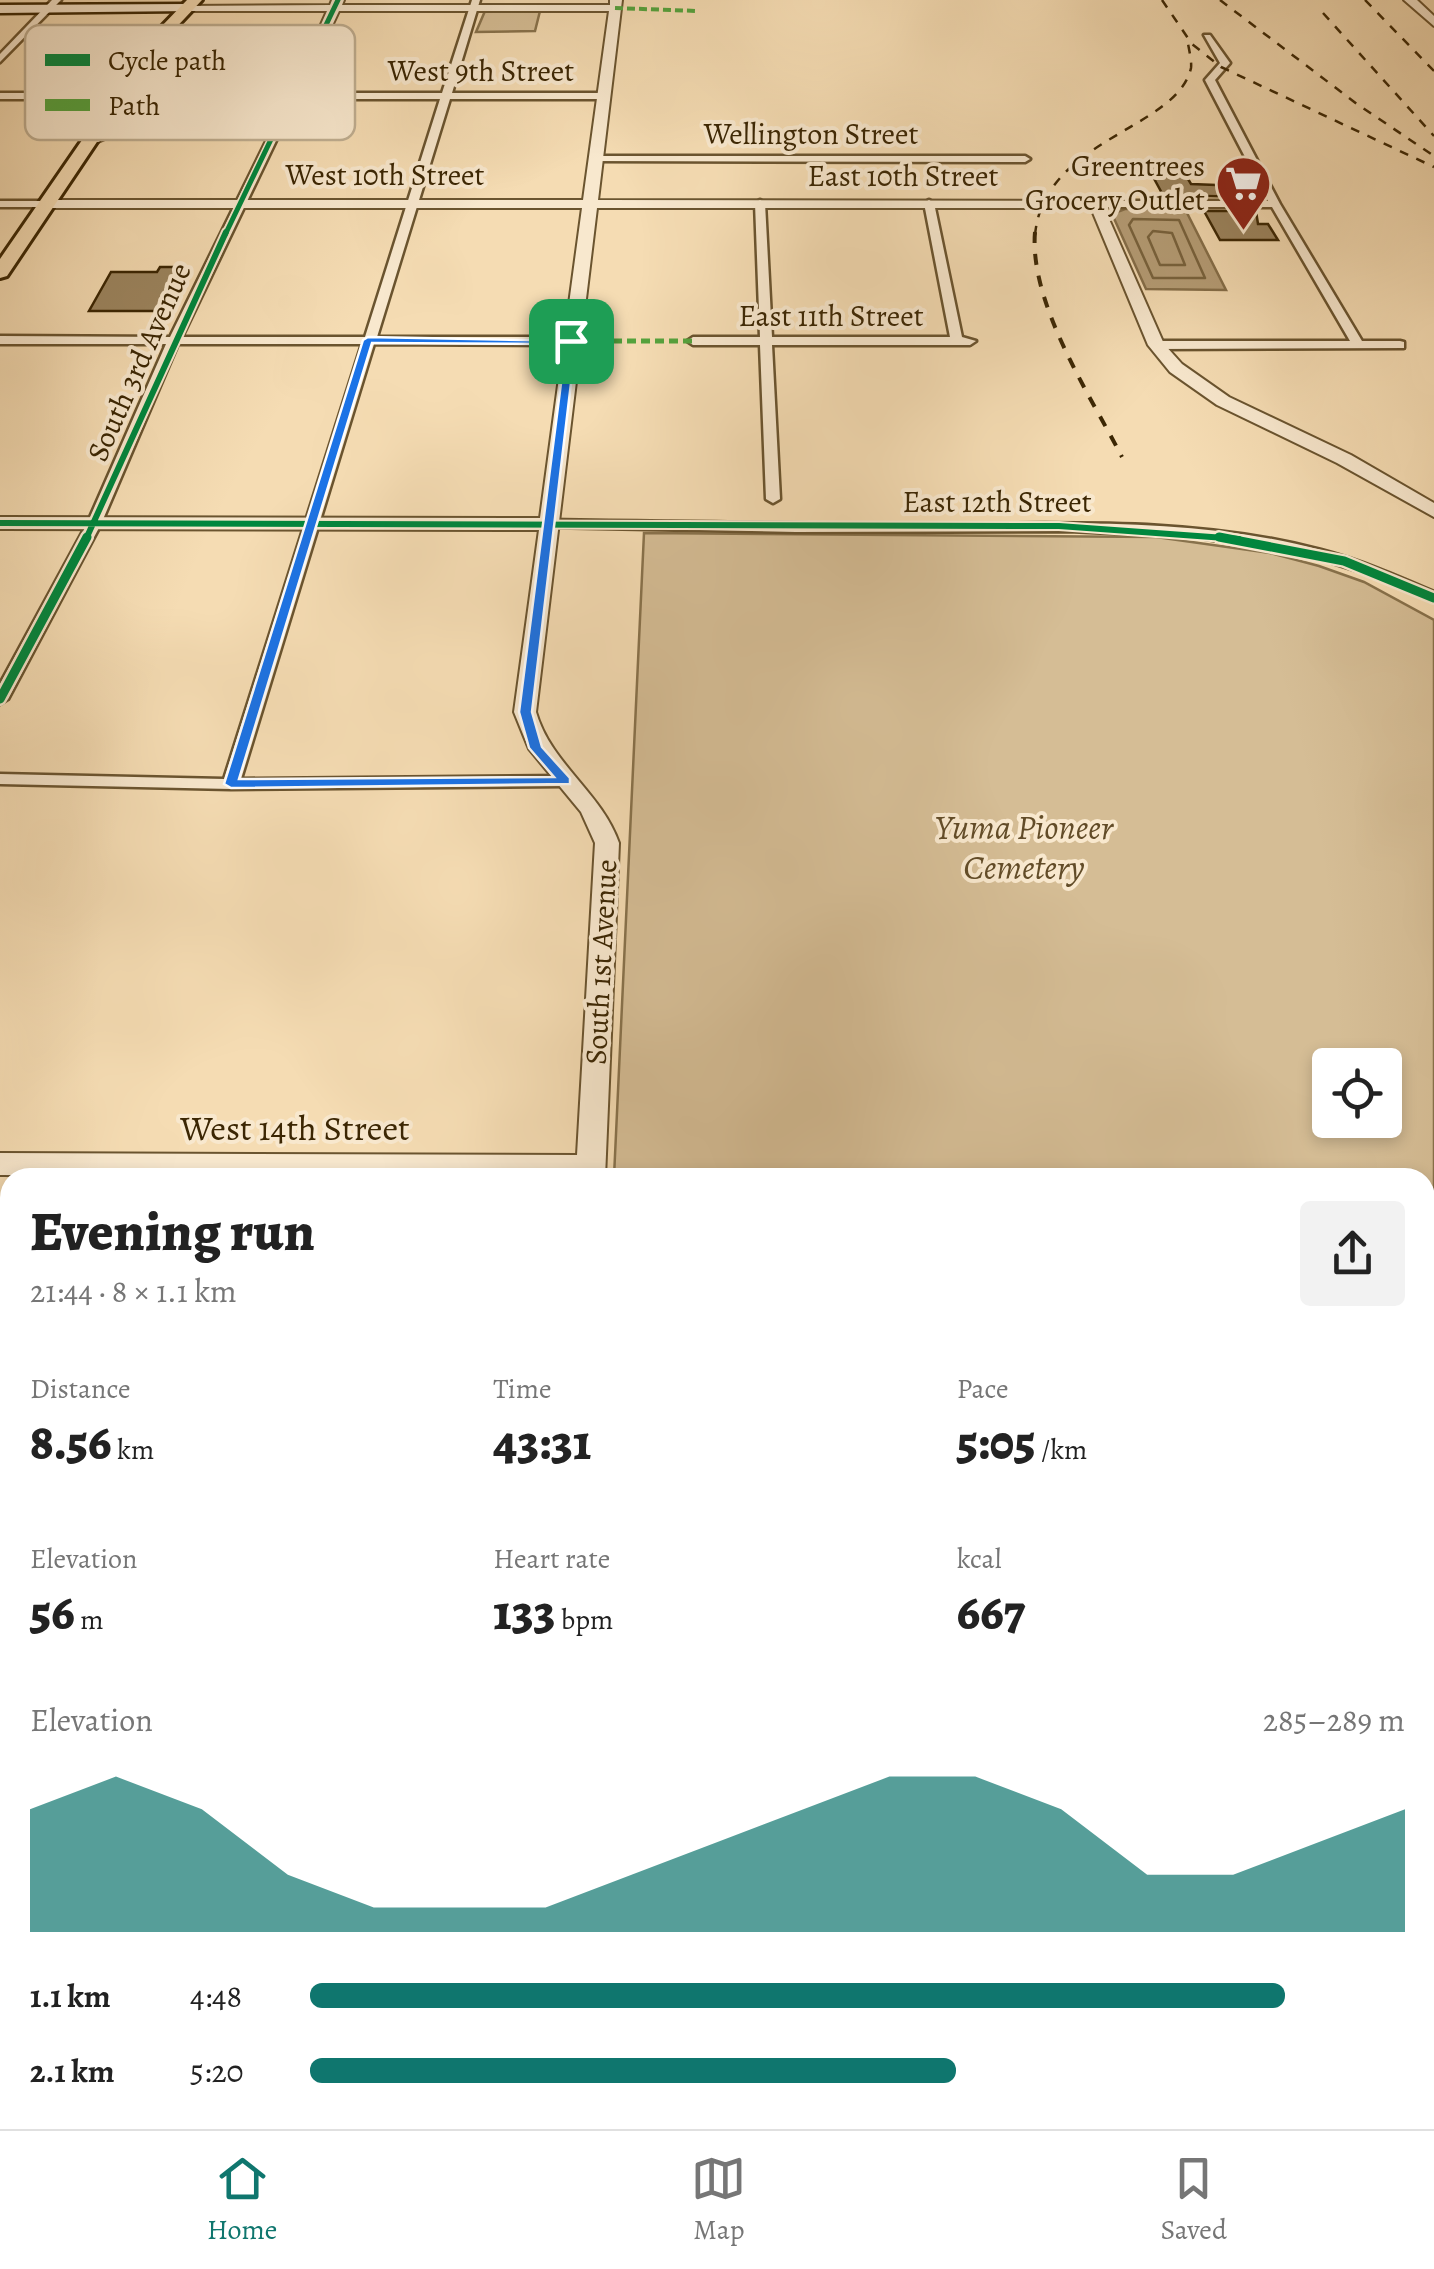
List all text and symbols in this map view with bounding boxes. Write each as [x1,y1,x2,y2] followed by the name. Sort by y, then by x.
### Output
[25,25,355,140] legend
[108,42,226,80] text: Cycle path
[387,51,574,91] street label: West 9th Street
[108,87,160,125] text: Path
[703,114,918,154] street label: Wellington Street
[1025,146,1205,220] place label: Greentrees Grocery Outlet
[1214,153,1274,232] supermarket icon: Greentrees Grocery Outlet
[285,155,485,195] street label: West 10th Street
[808,156,999,196] street label: East 10th Street
[77,256,201,468] street label: South 3rd Avenue
[738,296,924,336] street label: East 11th Street
[529,299,614,384] pin
[544,314,599,369] icon: arrive
[902,482,1092,522] street label: East 12th Street
[935,803,1115,891] park label: Yuma Pioneer Cemetery
[576,858,626,1066] street label: South 1st Avenue
[1312,1048,1402,1138] map controls
[1312,1048,1402,1138] button: locate
[179,1104,410,1152] street label: West 14th Street
[30,1194,315,1269] text: Evening run
[1300,1201,1405,1306] button: share
[30,1269,237,1313] text: 21:44 · 8 × 1.1 km
[30,1370,130,1408] text: Distance
[493,1370,552,1408] text: Time
[957,1370,1009,1408] text: Pace
[30,1408,112,1476] text: 8.56
[493,1408,591,1476] text: 43:31
[957,1408,1035,1476] text: 5:05
[112,1431,154,1469] text: km
[1035,1431,1087,1469] text: /km
[30,1540,137,1578] text: Elevation
[493,1540,610,1578] text: Heart rate
[957,1540,1002,1578] text: kcal
[30,1578,75,1646] text: 56
[493,1578,555,1646] text: 133
[957,1578,1025,1646] text: 667
[75,1601,104,1639] text: m
[555,1601,613,1639] text: bpm
[30,1698,153,1742] text: Elevation
[1263,1698,1405,1742] text: 285–289 m
[30,1974,111,2018] text: 1.1 km
[190,1974,242,2018] text: 4:48
[30,2049,115,2093] text: 2.1 km
[190,2049,244,2093] text: 5:20
[207,2151,277,2249] tab: Home
[691,2151,746,2249] tab: Map
[1161,2151,1227,2249] tab: Saved

